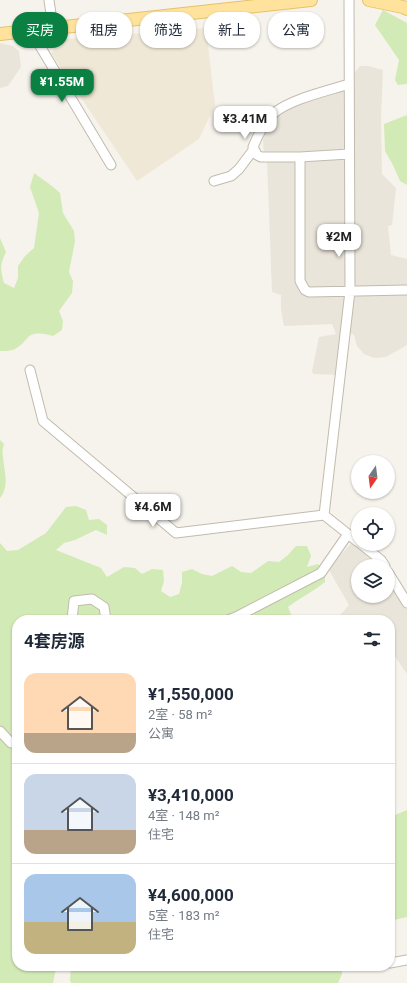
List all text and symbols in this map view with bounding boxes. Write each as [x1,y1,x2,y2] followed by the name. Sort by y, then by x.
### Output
[12,12,68,48] chip: 买房
[76,12,132,48] chip: 租房
[140,12,196,48] chip: 筛选
[204,12,260,48] chip: 新上
[268,12,324,48] chip: 公寓
[29,69,95,103] pin: ¥1.55M
[40,74,84,89] text: ¥1.55M
[212,106,278,140] pin: ¥3.41M
[223,111,267,126] text: ¥3.41M
[320,224,358,258] pin: ¥2M
[326,229,352,244] text: ¥2M
[351,455,395,499] north arrow
[351,455,395,603] map controls
[125,494,181,528] pin: ¥4.6M
[134,499,172,514] text: ¥4.6M
[351,507,395,551] button: locate
[351,559,395,603] button: layers
[361,628,383,650] icon: filters
[24,631,85,651] text: 4套房源
[148,684,234,704] text: ¥1,550,000
[56,689,104,737] icon: home
[148,707,212,722] text: 2室 · 58 m²
[148,726,174,741] text: 公寓
[148,785,234,805] text: ¥3,410,000
[56,790,104,838] icon: home
[148,808,219,823] text: 4室 · 148 m²
[148,827,174,842] text: 住宅
[148,885,234,905] text: ¥4,600,000
[56,890,104,938] icon: home
[148,908,219,923] text: 5室 · 183 m²
[148,927,174,942] text: 住宅

